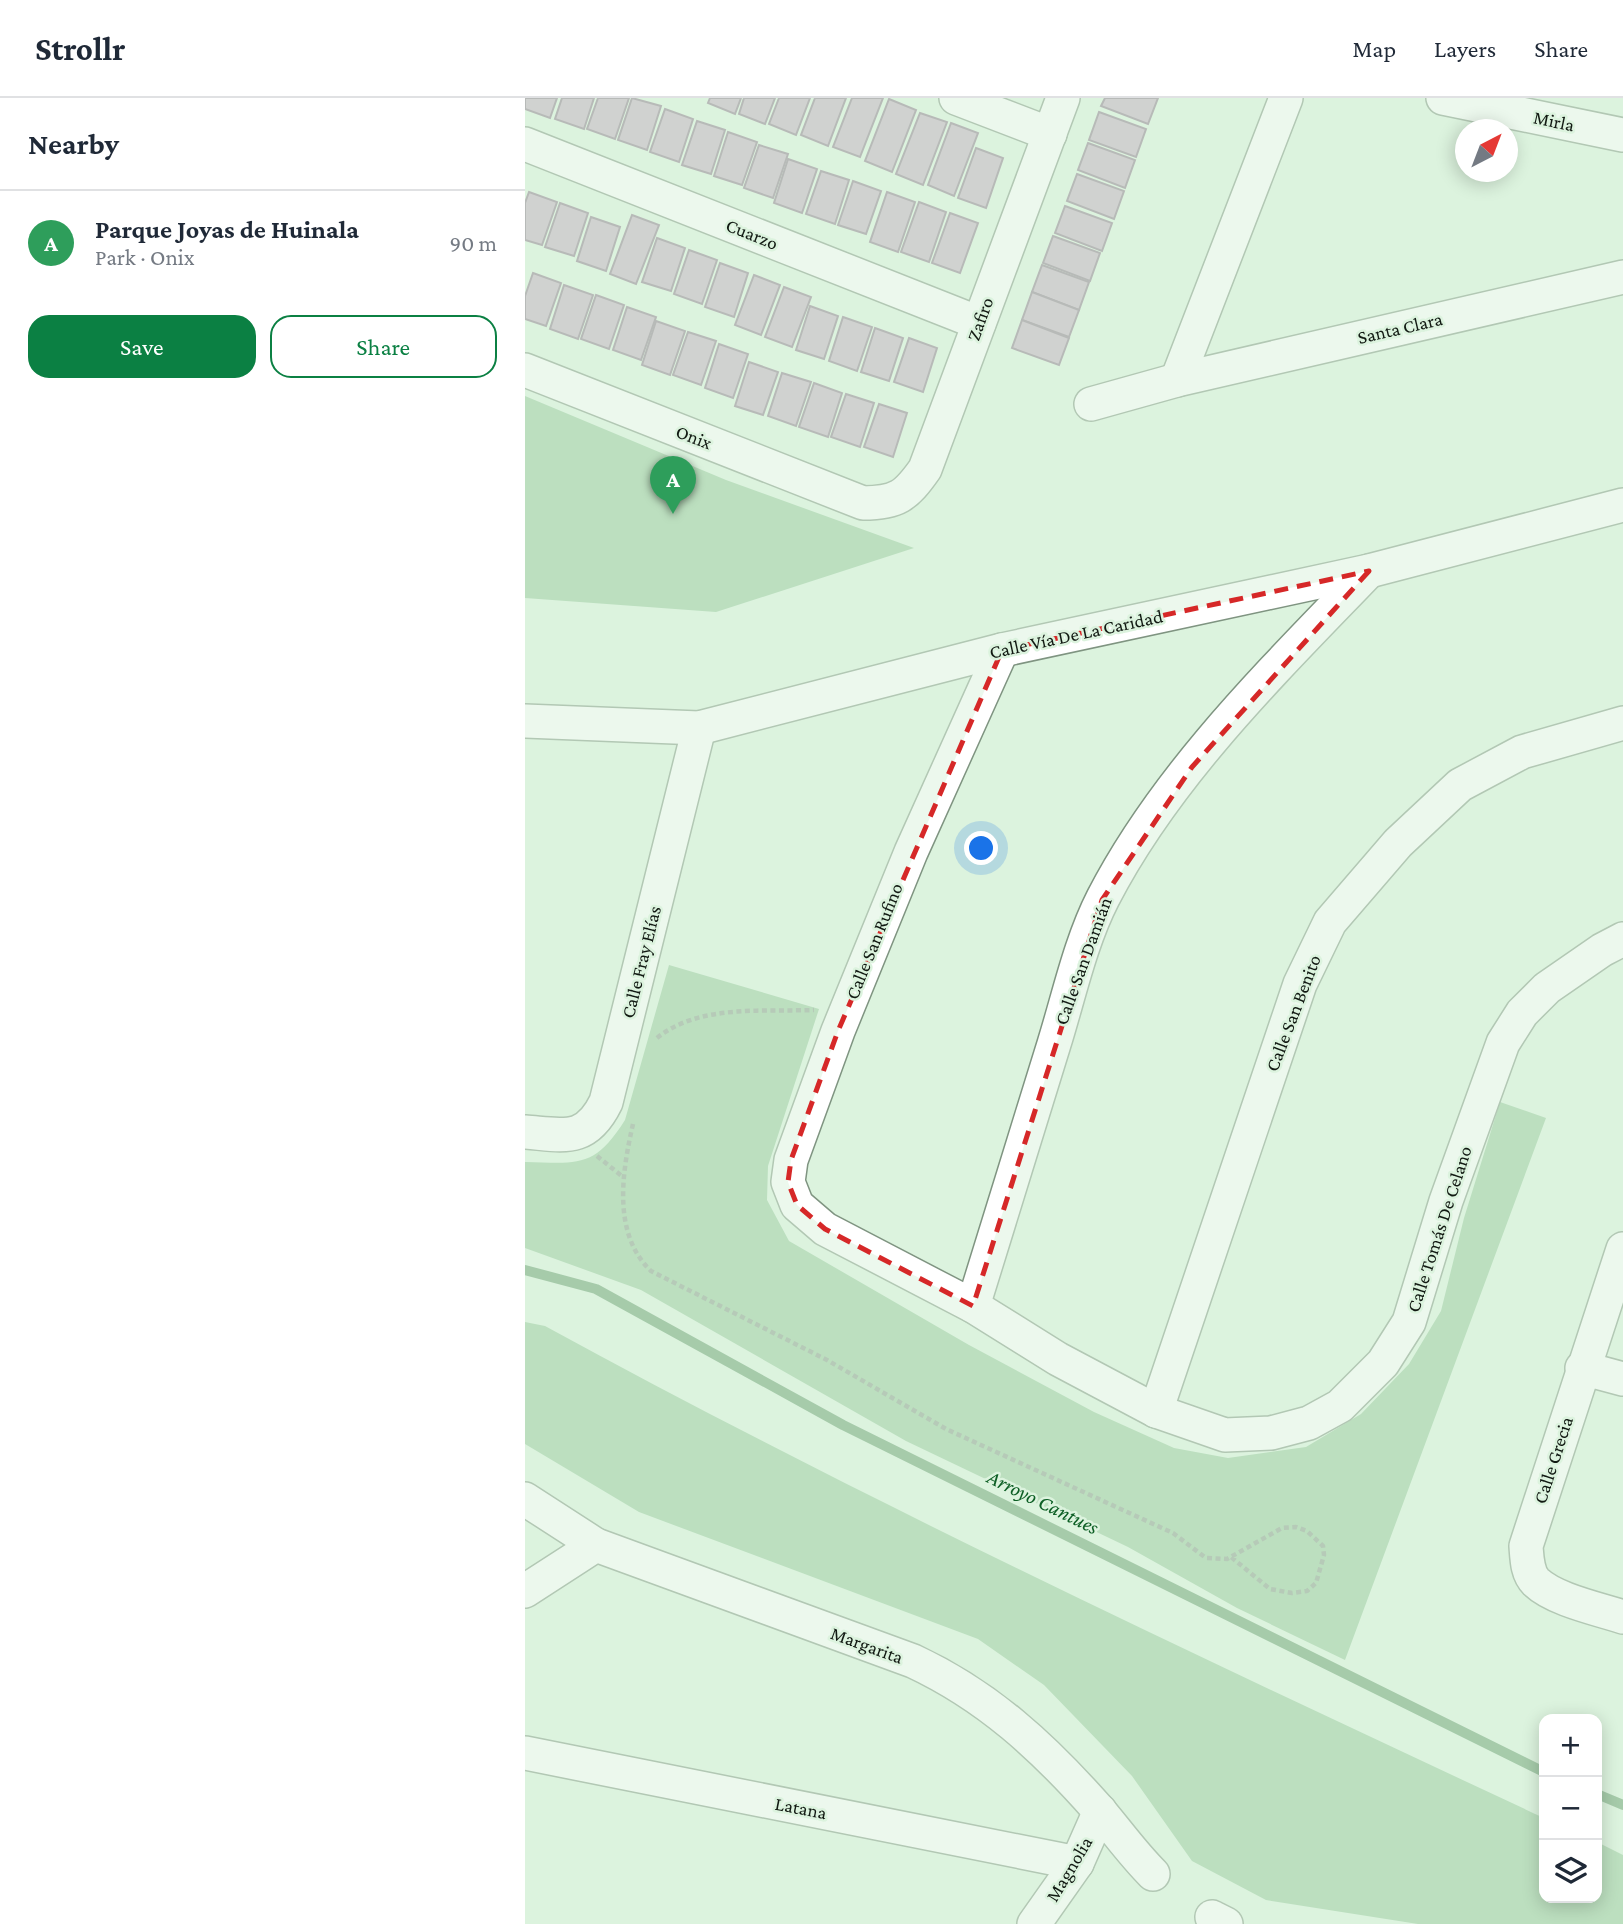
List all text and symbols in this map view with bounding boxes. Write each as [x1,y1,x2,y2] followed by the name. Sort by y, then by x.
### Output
[35,30,125,67] text: Strollr
[1352,35,1396,62] text: Map
[1434,35,1496,62] text: Layers
[1534,35,1588,62] text: Share
[1532,106,1577,136] street label: Mirla
[1455,119,1518,182] north arrow
[28,127,119,160] text: Nearby
[723,214,781,254] street label: Cuarzo
[95,215,359,244] text: Parque Joyas de Huinala
[44,230,58,256] text: A
[450,230,497,256] text: 90 m
[95,244,195,270] text: Park · Onix
[963,294,997,344] street label: Zafiro
[1355,308,1445,348] street label: Santa Clara
[28,315,256,378] button: Save
[270,315,497,378] button: Share
[673,421,715,453] street label: Onix
[650,456,696,514] pin: A
[987,605,1165,663] street label: Calle Vía De La Caridad
[964,831,998,865] your location
[841,880,907,1002] street label: Calle San Rufino
[1050,894,1116,1028] street label: Calle San Damián
[617,904,665,1020] street label: Calle Fray Elías
[1261,952,1325,1074] street label: Calle San Benito
[1402,1143,1476,1315] street label: Calle Tomás De Celano
[1529,1414,1577,1506] street label: Calle Grecia
[983,1464,1103,1539] water label: Arroyo Cantues
[828,1622,906,1668] street label: Margarita
[1539,1714,1602,1903] map controls
[1539,1714,1602,1777] button: +
[1539,1777,1602,1840] button: −
[773,1793,829,1823] street label: Latana
[1041,1832,1097,1905] street label: Magnolia
[1539,1840,1602,1903] button: layers

